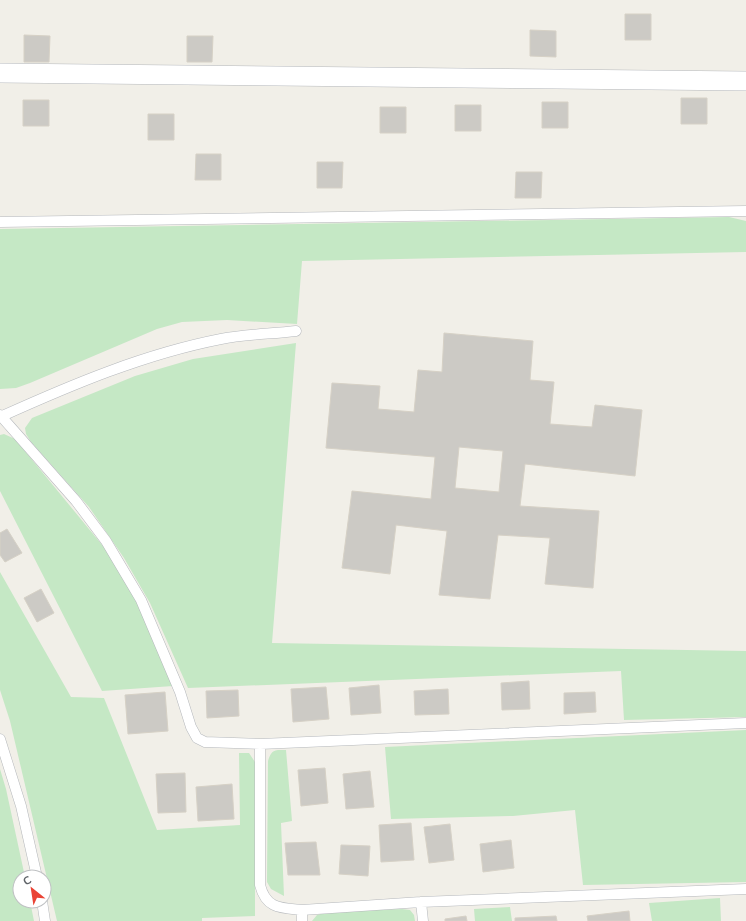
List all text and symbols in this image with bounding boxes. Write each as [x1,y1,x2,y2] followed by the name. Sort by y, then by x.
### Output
[12,869,52,909] north arrow
[20,872,35,889] text: С

